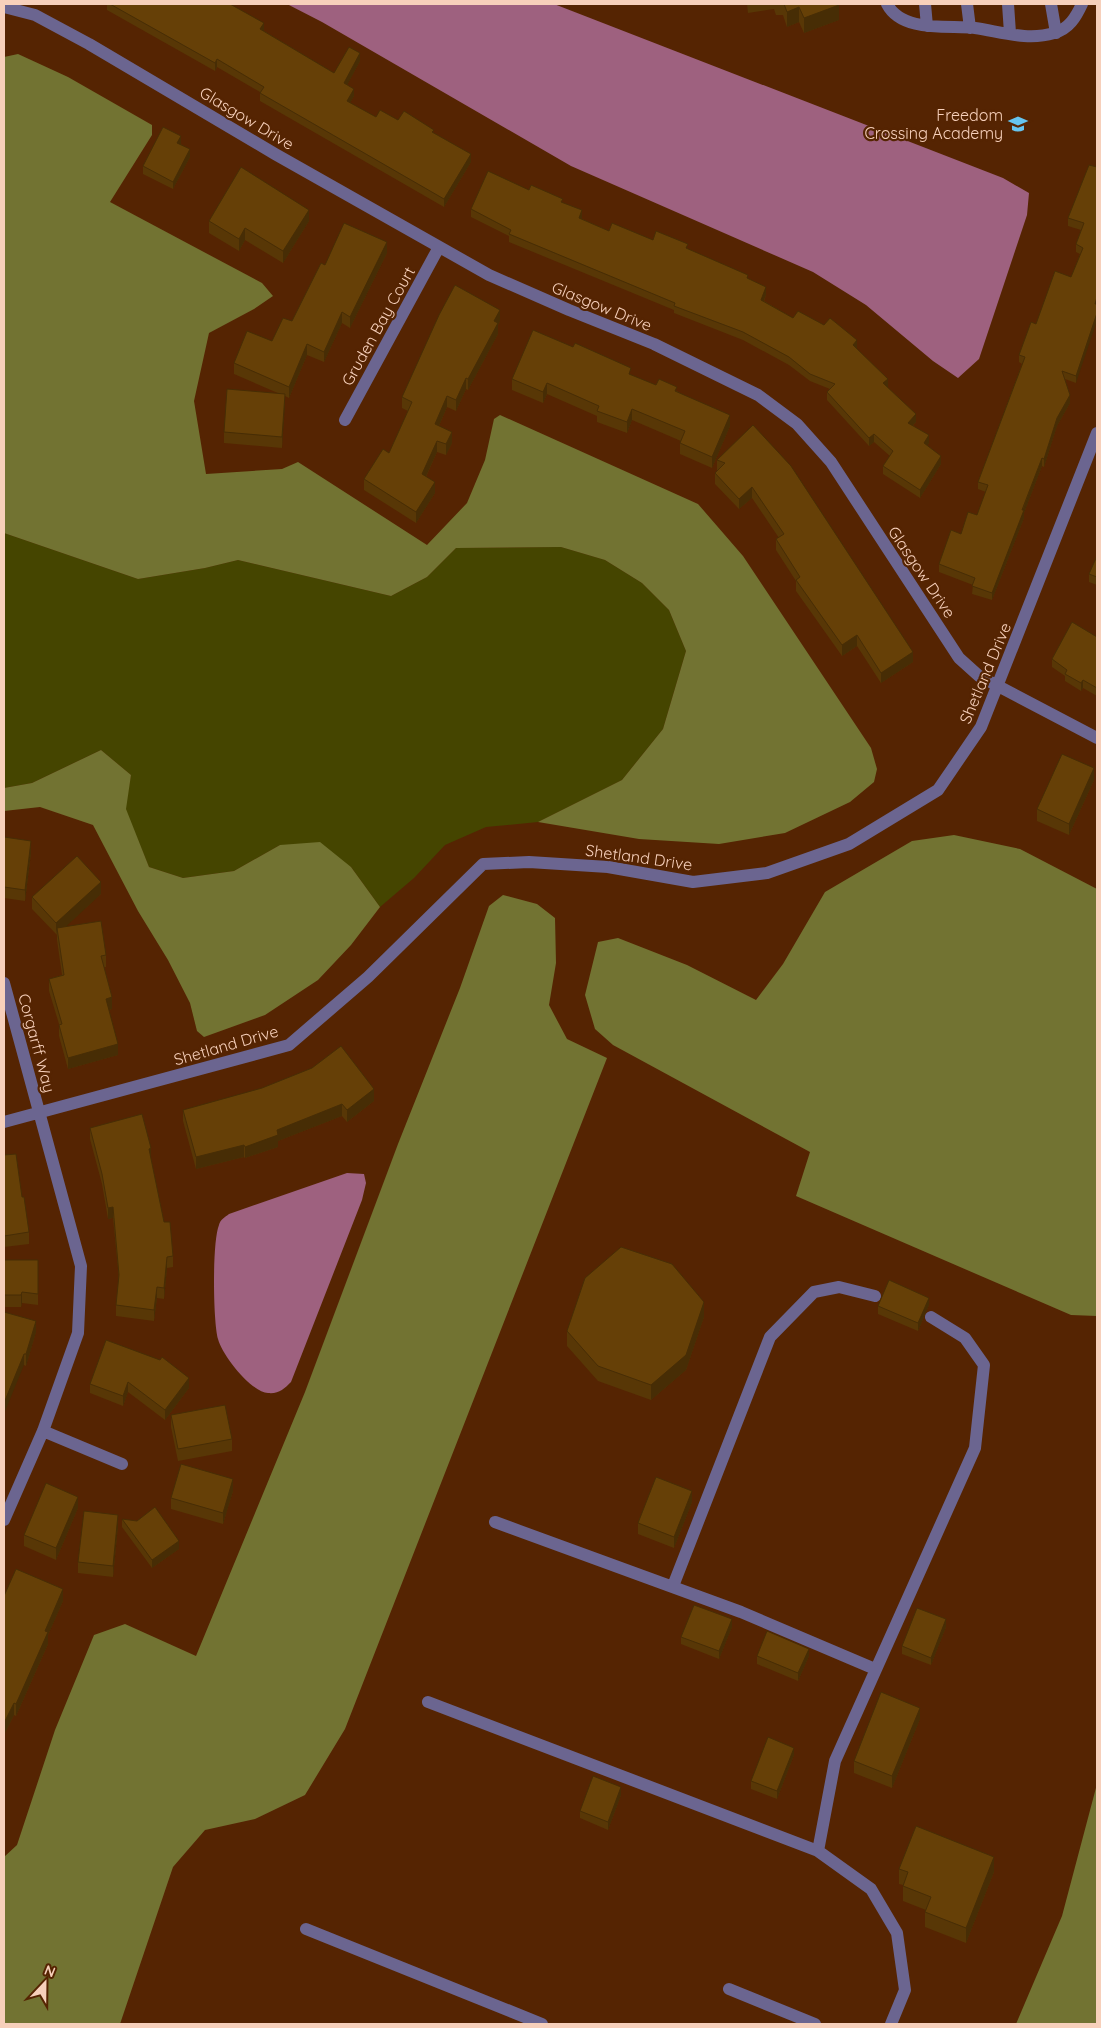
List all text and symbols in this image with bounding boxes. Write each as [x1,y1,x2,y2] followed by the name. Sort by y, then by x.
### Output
[196,82,298,154] street label: Glasgow Drive
[864,105,1003,143] place label: Freedom Crossing Academy
[1007,113,1029,135] school or university icon: Freedom Crossing Academy
[337,263,419,389] street label: Gruden Bay Court
[549,277,655,335] street label: Glasgow Drive
[884,522,960,622] street label: Glasgow Drive
[955,620,1015,726] street label: Shetland Drive
[584,840,694,874] street label: Shetland Drive
[14,991,60,1095] street label: Corgarff Way
[171,1021,281,1069] street label: Shetland Drive
[20,1958,70,2008] north arrow
[42,1961,58,1981] text: N

